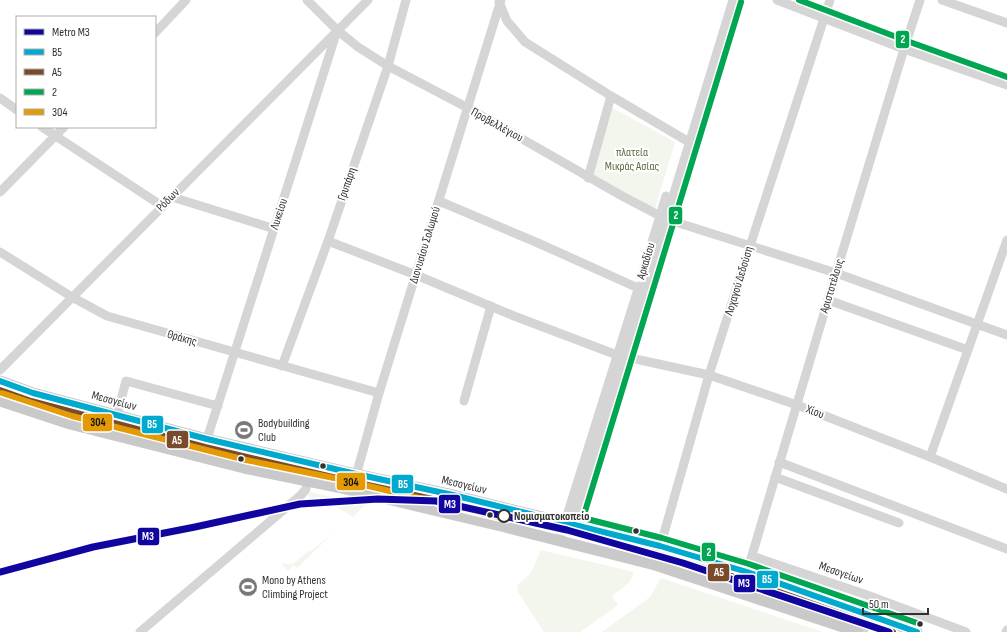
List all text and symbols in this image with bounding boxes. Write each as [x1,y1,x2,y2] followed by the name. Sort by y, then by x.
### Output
[16,16,156,128] legend
[52,25,90,40] text: Metro Μ3
[895,30,910,49] line badge: 2
[901,33,906,46] text: 2
[52,45,62,60] text: Β5
[51,65,62,80] text: A5
[52,85,57,100] text: 2
[468,104,526,146] street label: Προβελλέγιου
[52,105,67,120] text: 304
[605,145,659,174] park label: πλατεία Μικράς Ασίας
[334,165,360,203] street label: Γρυπάρη
[153,185,183,215] street label: Ρόδων
[267,197,291,232] street label: Λυκείου
[406,205,444,285] street label: Διονυσίου Σολωμού
[668,206,683,225] line badge: 2
[674,209,679,222] text: 2
[633,241,659,282] street label: Αρκαδίου
[721,245,757,318] street label: Λοχαγού Δεδούση
[816,257,847,316] street label: Αριστοτέλους
[165,327,199,349] street label: Θράκης
[90,388,138,414] street label: Μεσογείων
[803,401,826,422] street label: Χίου
[82,413,113,432] line badge: 304
[141,415,164,434] line badge: Β5
[90,416,106,429] text: 304
[258,416,310,445] place label: Bodybuilding Club
[147,418,157,431] text: Β5
[233,419,255,441] sports icon: Bodybuilding Club
[166,430,189,449] line badge: A5
[171,434,182,447] text: A5
[236,454,246,464] unlabelled marker
[318,461,328,471] unlabelled marker
[336,472,366,491] line badge: 304
[440,473,488,498] street label: Μεσογείων
[391,474,414,494] line badge: Β5
[343,476,359,489] text: 304
[398,478,408,491] text: Β5
[438,494,461,514] line badge: Μ3
[444,498,456,511] text: Μ3
[497,509,511,523] marker: Νομισματοκοπείο
[514,509,590,524] place label: Νομισματοκοπείο
[485,510,495,520] unlabelled marker
[631,526,641,536] unlabelled marker
[137,527,160,546] line badge: Μ3
[142,530,154,543] text: Μ3
[701,542,716,562] line badge: 2
[707,546,712,559] text: 2
[817,558,865,588] street label: Μεσογείων
[707,563,730,582] line badge: A5
[713,566,724,579] text: A5
[756,570,779,589] line badge: Β5
[262,573,328,602] place label: Mono by Athens Climbing Project
[762,573,772,586] text: Β5
[733,574,756,593] line badge: Μ3
[237,576,259,598] sports icon: Mono by Athens Climbing Project
[738,577,750,590] text: Μ3
[863,590,928,616] scale bar
[869,597,889,612] text: 50 m
[915,619,925,629] unlabelled marker

